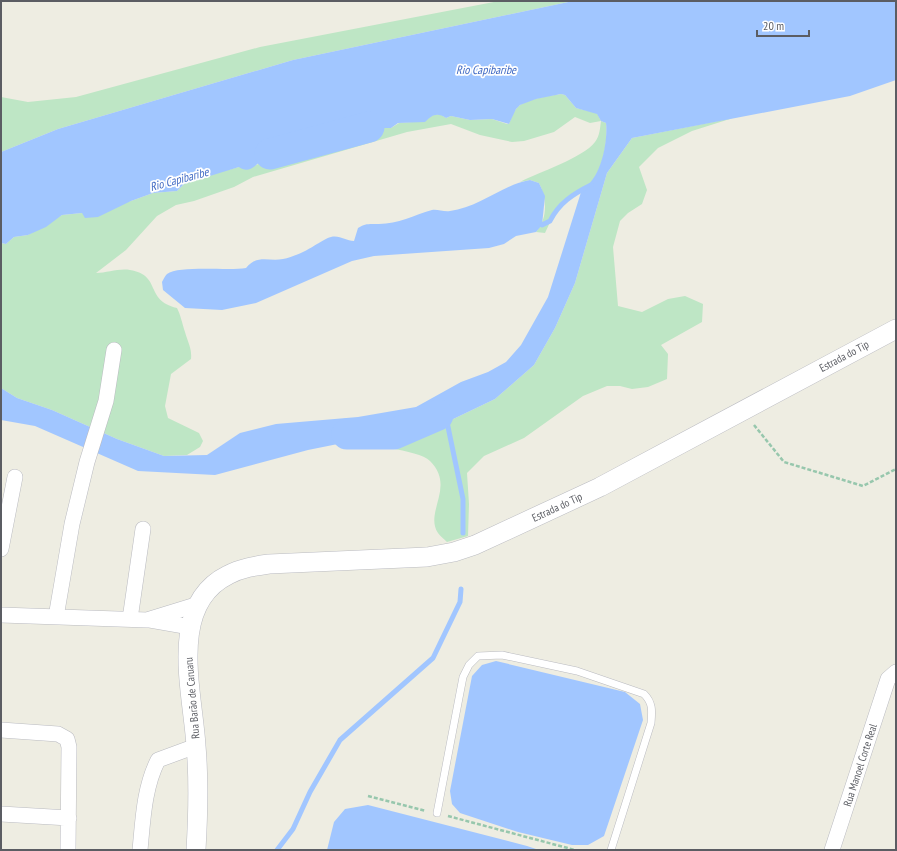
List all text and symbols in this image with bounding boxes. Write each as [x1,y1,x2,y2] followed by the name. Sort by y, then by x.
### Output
[757,12,809,38] scale bar
[763,18,784,33] text: 20 m
[456,62,517,77] water label: Rio Capibaribe
[148,164,211,194] water label: Rio Capibaribe
[817,337,871,375] street label: Estrada do Tip
[530,489,585,525] street label: Estrada do Tip
[181,656,203,739] street label: Rua Barão de Caruaru
[840,721,880,808] street label: Rua Manoel Corte Real

